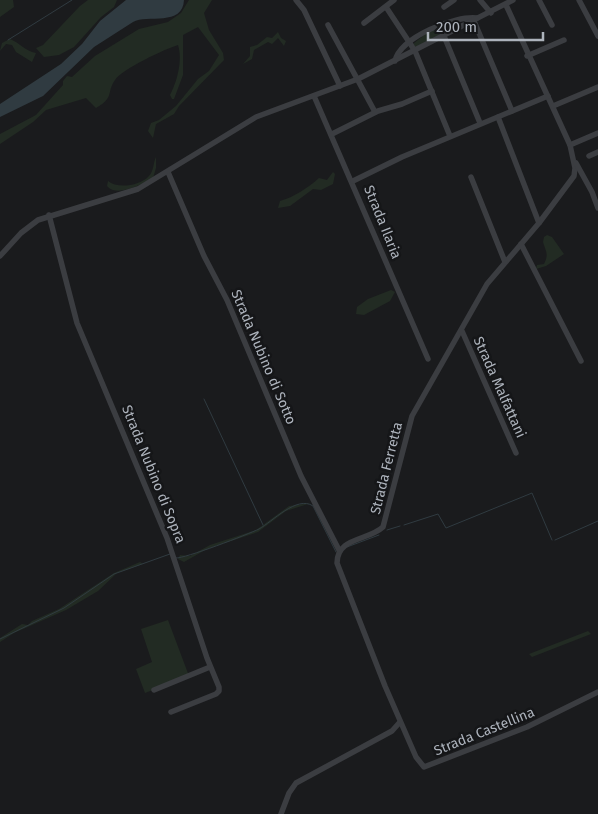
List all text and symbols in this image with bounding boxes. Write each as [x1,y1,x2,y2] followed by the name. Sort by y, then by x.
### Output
[428,10,543,42] scale bar
[436,18,477,36] text: 200 m
[360,183,405,261] street label: Strada Ilaria
[227,287,300,427] street label: Strada Nubino di Sotto
[470,334,530,441] street label: Strada Malfattani
[118,403,189,546] street label: Strada Nubino di Sopra
[367,420,406,516] street label: Strada Ferretta
[431,704,537,759] street label: Strada Castellina

